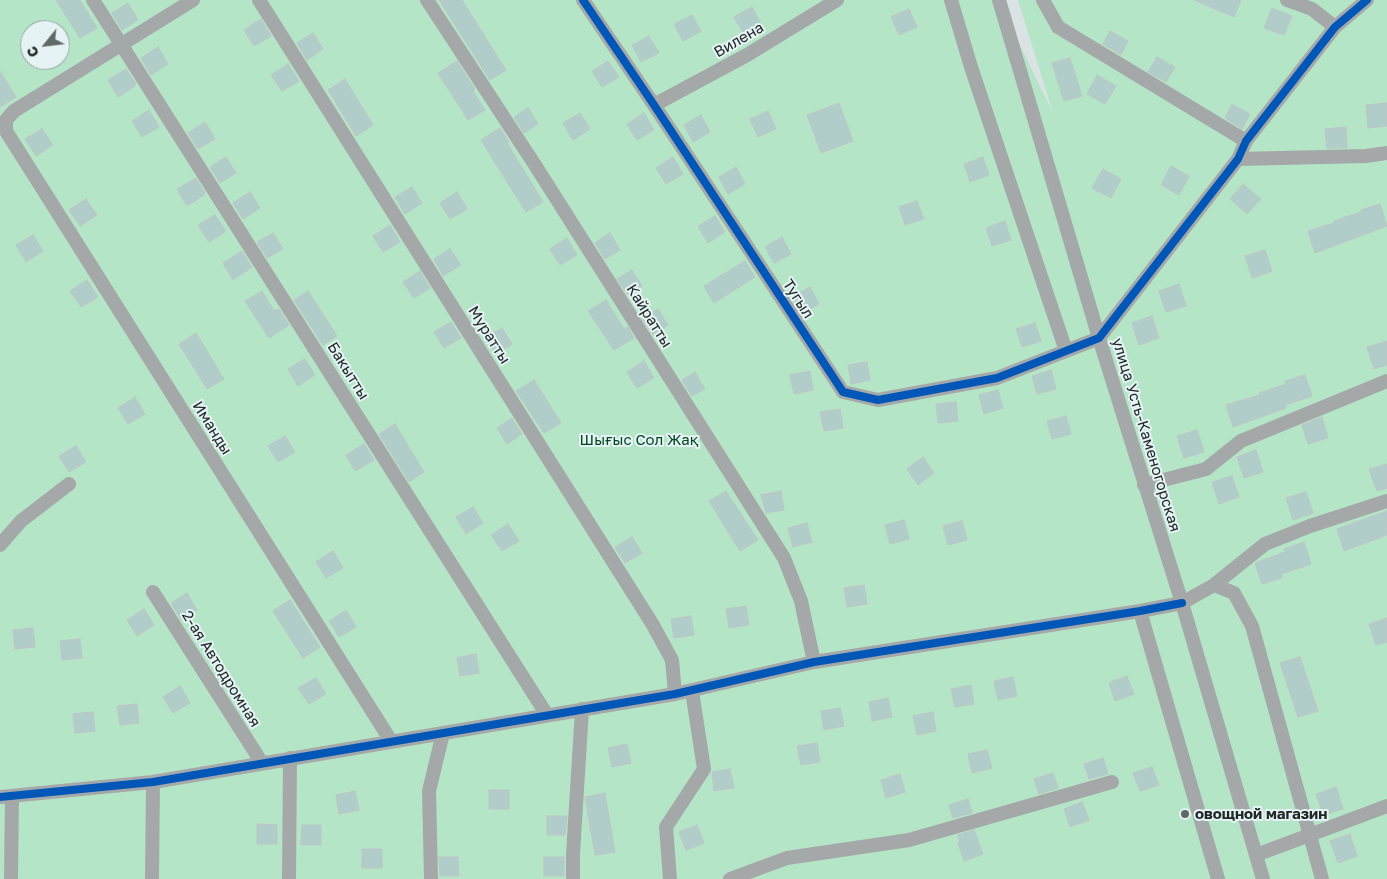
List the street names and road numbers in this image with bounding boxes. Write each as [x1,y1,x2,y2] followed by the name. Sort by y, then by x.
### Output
[711,19,767,61] street label: Вилена
[779,276,817,322] street label: Тугыл
[622,281,676,351] street label: Кайратты
[464,303,514,367] street label: Муратты
[1108,336,1184,534] street label: улица Усть-Каменогорская
[323,339,373,403] street label: Бакытты
[189,398,235,458] street label: Иманды
[178,607,264,731] street label: 2-ая Автодромная

